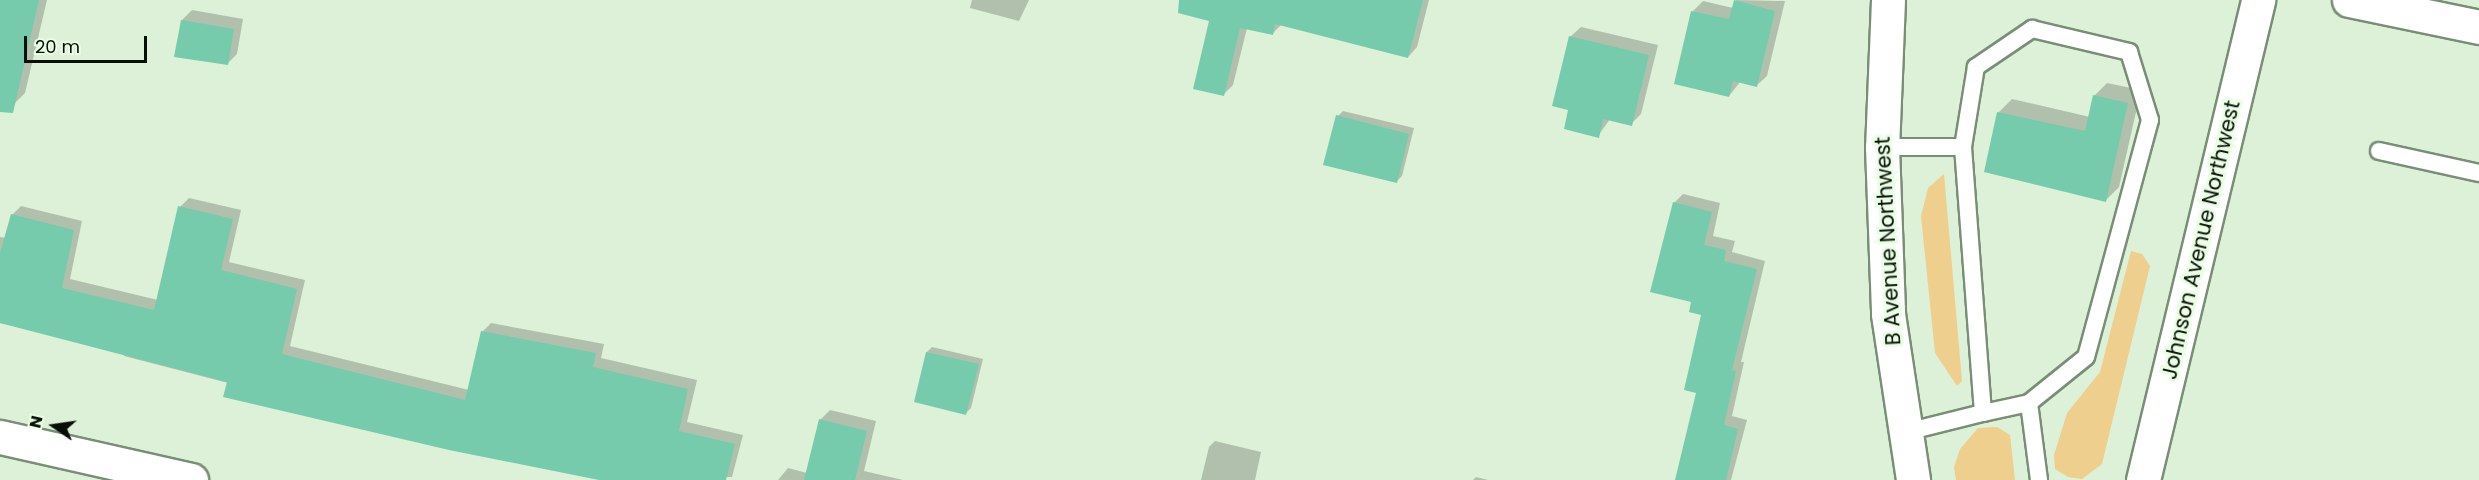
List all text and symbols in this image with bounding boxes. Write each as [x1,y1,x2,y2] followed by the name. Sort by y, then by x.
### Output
[27,24,150,62] scale bar
[35,34,80,59] text: 20 m
[2157,98,2245,382] street label: Johnson Avenue Northwest
[1870,136,1906,346] street label: B Avenue Northwest
[24,396,84,456] north arrow
[23,413,49,430] text: N

